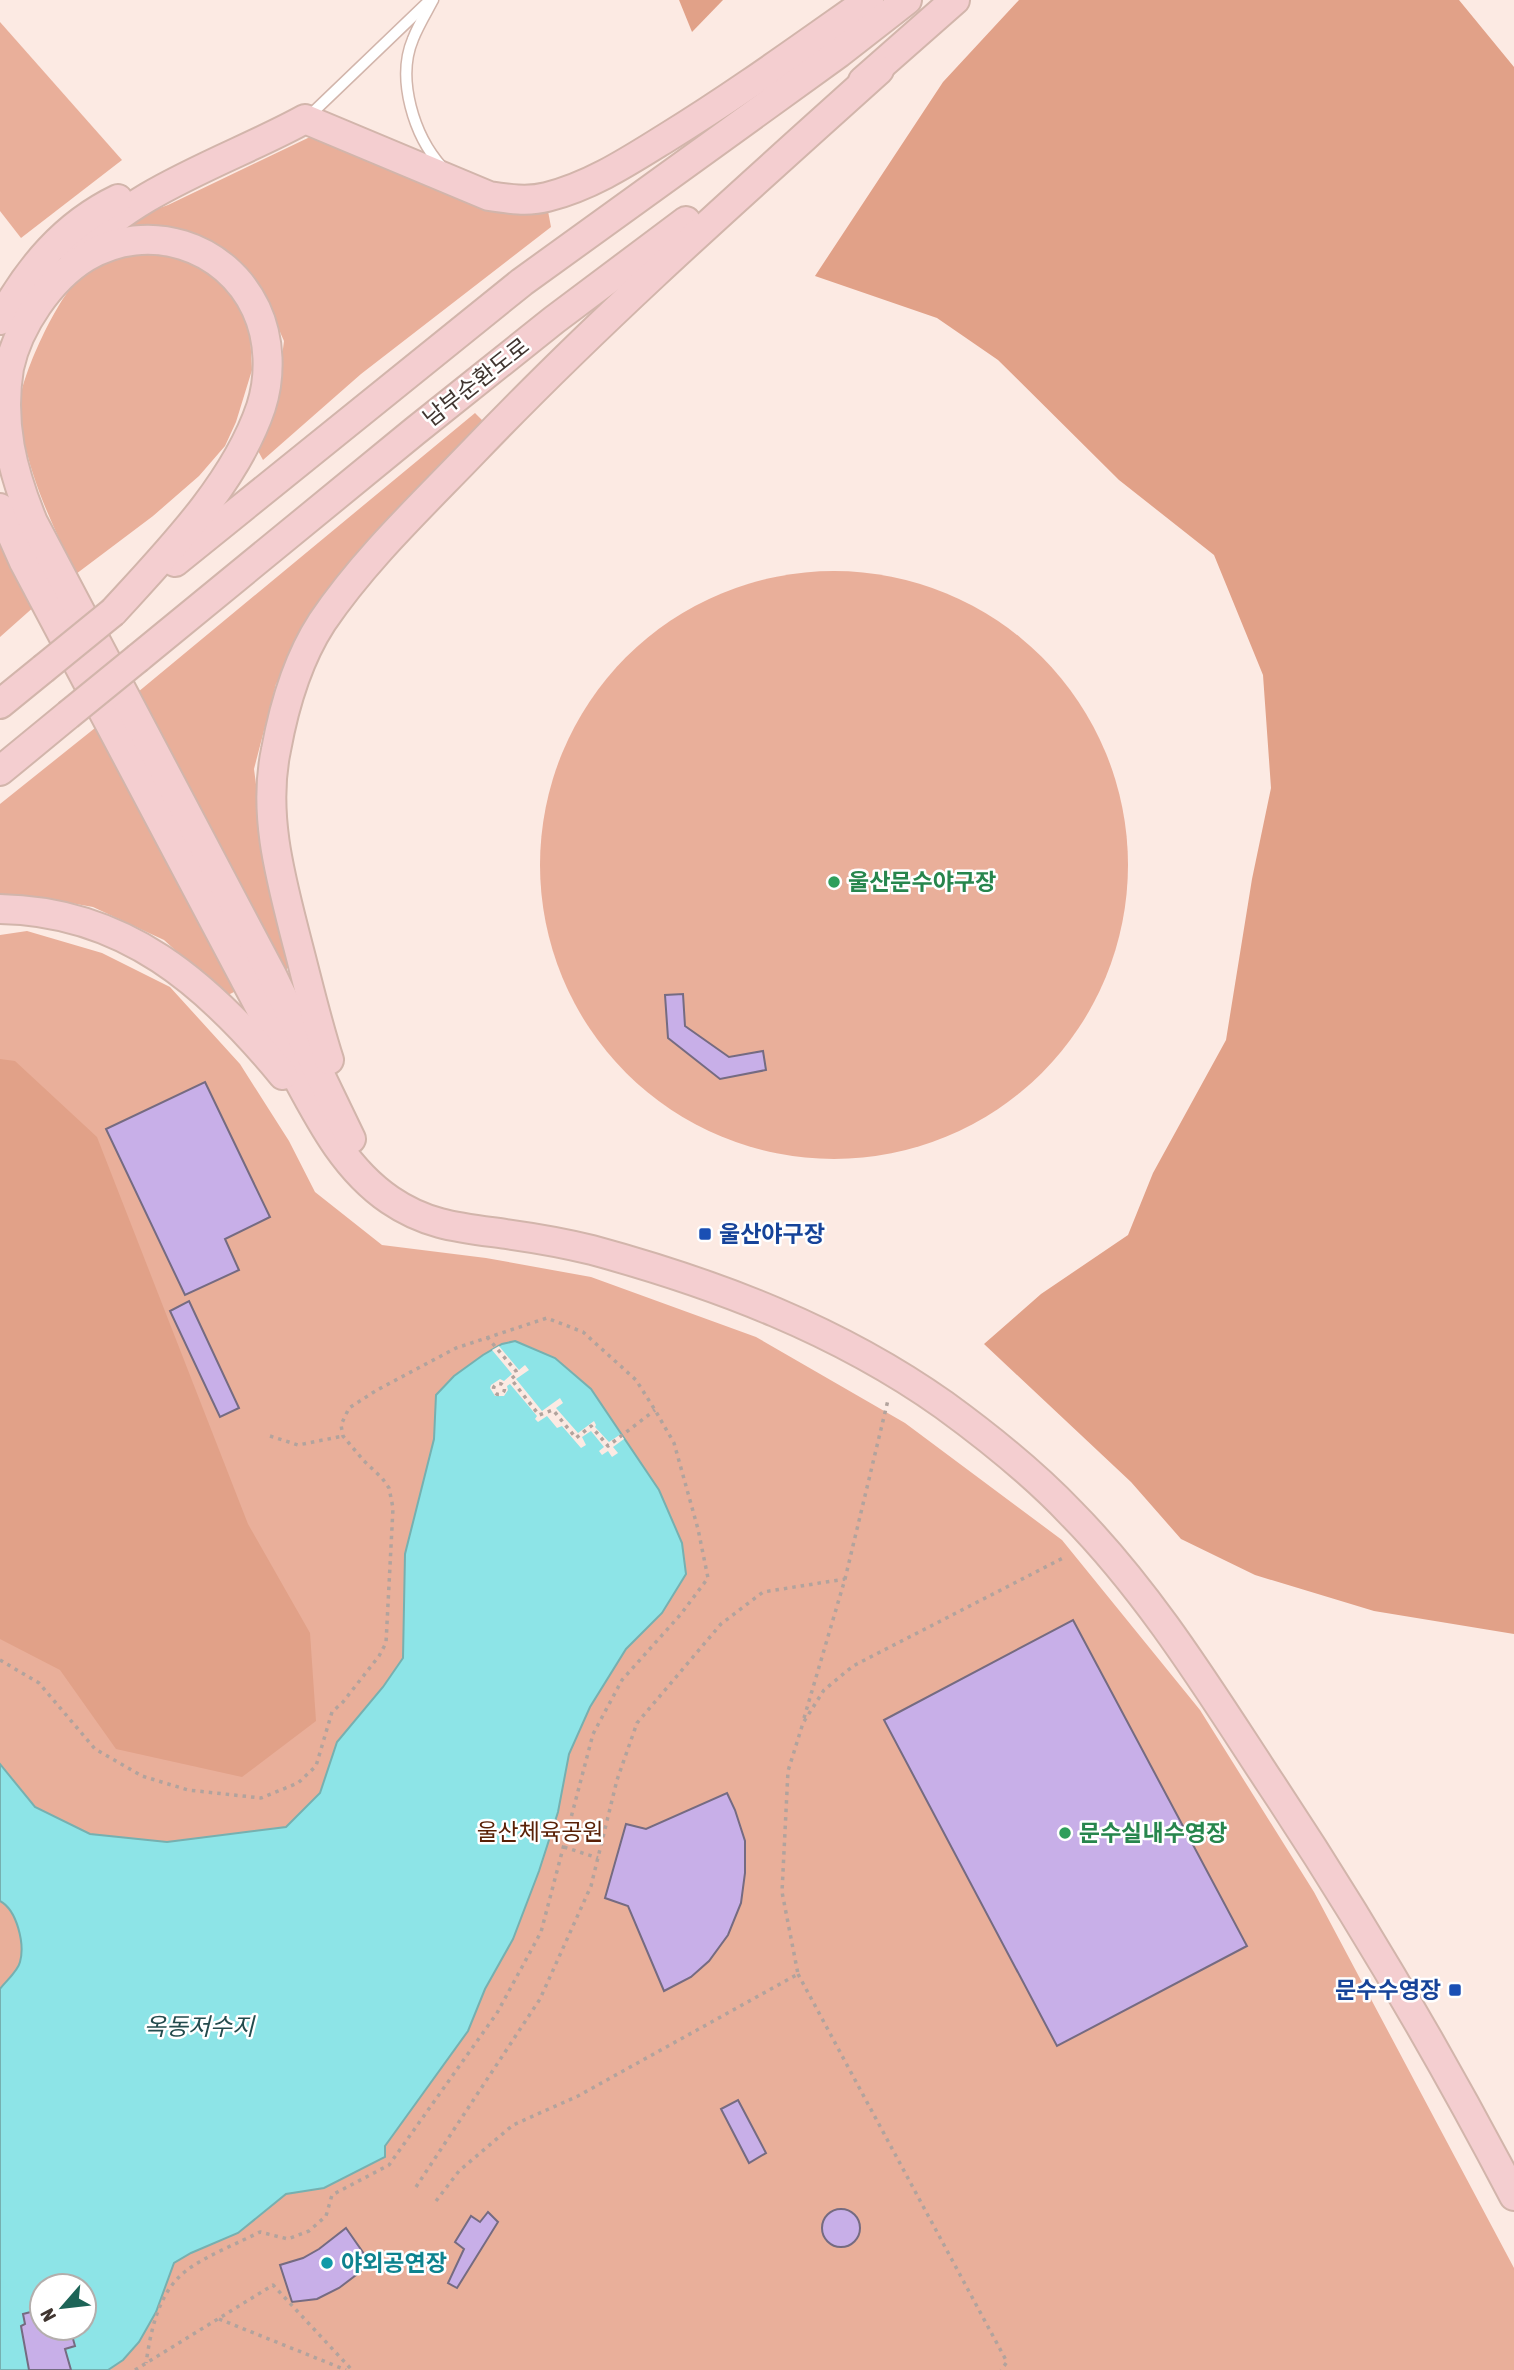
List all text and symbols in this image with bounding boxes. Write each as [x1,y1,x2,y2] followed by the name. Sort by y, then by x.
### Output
[418,333,534,431] street label: 남부순환도로
[848,869,996,895] place label: 울산문수야구장
[826,874,842,890] marker: 울산문수야구장
[719,1221,825,1247] place label: 울산야구장
[697,1226,713,1242] marker: 울산야구장
[477,1819,603,1845] park label: 울산체육공원
[1079,1820,1227,1846] place label: 문수실내수영장
[1057,1825,1073,1841] marker: 문수실내수영장
[1335,1977,1441,2003] place label: 문수수영장
[1447,1982,1463,1998] marker: 문수수영장
[144,2013,256,2040] water label: 옥동저수지
[341,2250,447,2276] place label: 야외공연장
[319,2255,335,2271] marker: 야외공연장
[28,2272,98,2342] north arrow
[36,2305,60,2325] text: N

